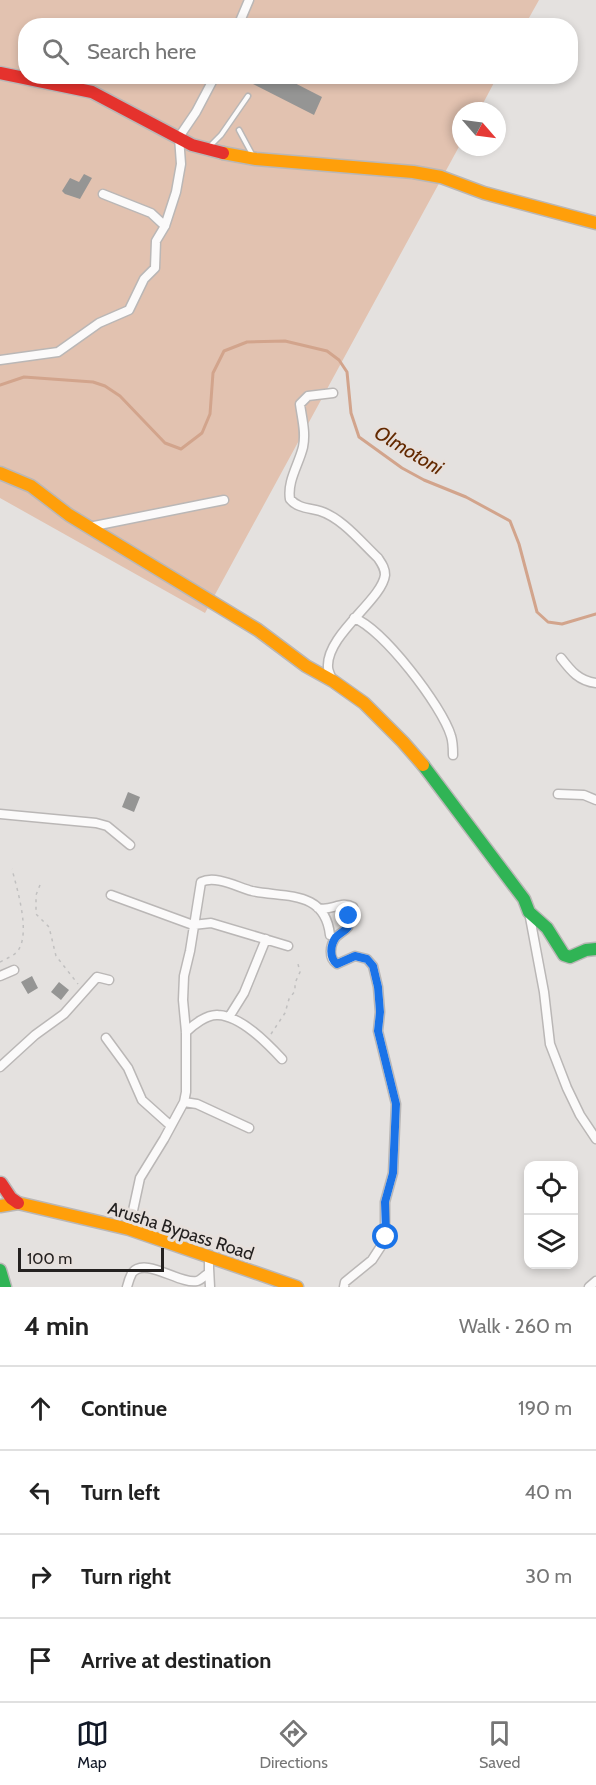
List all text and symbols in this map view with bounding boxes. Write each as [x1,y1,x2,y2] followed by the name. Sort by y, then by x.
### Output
[18,18,578,84] search box
[39,35,72,68] icon: search
[87,38,196,65] text: Search here
[452,102,506,156] north arrow
[370,420,448,480] water label: Olmotoni
[335,902,361,928] route end
[524,1161,578,1269] map controls
[524,1161,578,1215] button: locate
[105,1197,257,1265] street label: Arusha Bypass Road
[524,1215,578,1269] button: layers
[372,1223,398,1249] route start
[18,1245,164,1272] scale bar
[27,1249,72,1268] text: 100 m
[24,1310,89,1342] text: 4 min
[459,1314,572,1338] text: Walk · 260 m
[24,1392,57,1425] icon: ahead
[81,1395,167,1422] text: Continue
[518,1396,572,1420] text: 190 m
[24,1476,57,1509] icon: left
[81,1479,160,1506] text: Turn left
[524,1480,572,1504] text: 40 m
[24,1560,57,1593] icon: right
[81,1563,171,1590] text: Turn right
[525,1564,572,1588] text: 30 m
[24,1644,57,1677] icon: arrive
[81,1647,271,1674] text: Arrive at destination
[76,1717,109,1772] tab: Map
[260,1717,328,1772] tab: Directions
[479,1717,520,1772] tab: Saved

